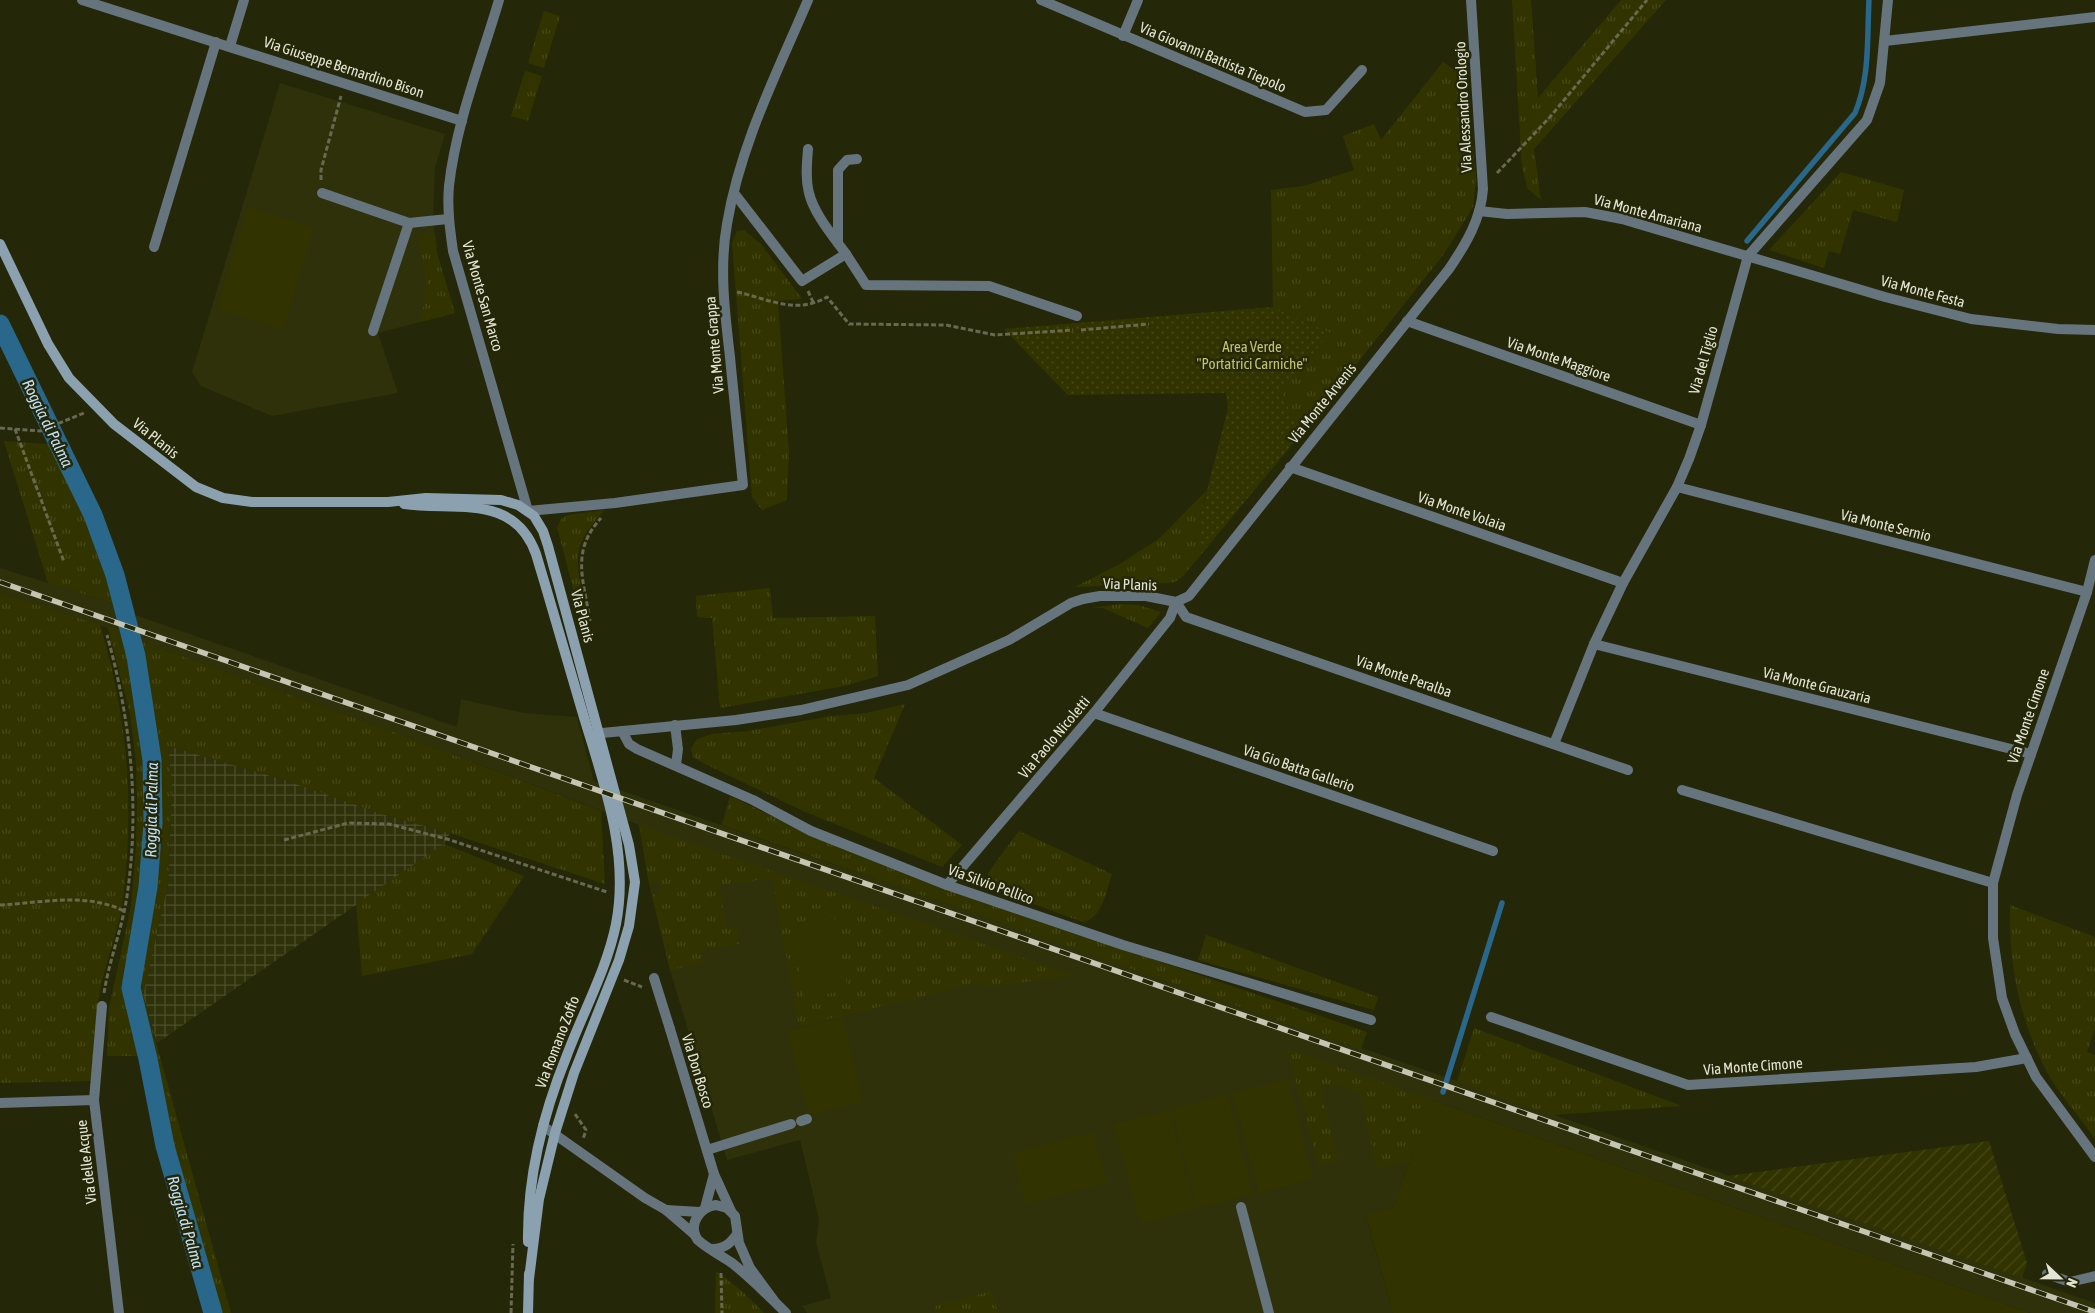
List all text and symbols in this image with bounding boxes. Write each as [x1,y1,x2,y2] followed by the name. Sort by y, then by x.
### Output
[1137,18,1289,96] street label: Via Giovanni Battista Tiepolo
[262,33,426,101] street label: Via Giuseppe Bernardino Bison
[1451,41,1475,173] street label: Via Alessandro Orologio
[1592,190,1704,236] street label: Via Monte Amariana
[459,239,507,353] street label: Via Monte San Marco
[1879,272,1967,310] street label: Via Monte Festa
[701,296,727,394] street label: Via Monte Grappa
[1685,324,1721,396] street label: Via del Tiglio
[1505,333,1613,385] street label: Via Monte Maggiore
[1197,338,1308,372] park label: Area Verde "Portatrici Carniche"
[1285,360,1359,446] street label: Via Monte Arvenis
[18,376,77,471] water label: Roggia di Palma
[130,414,182,462] street label: Via Planis
[1415,488,1509,534] street label: Via Monte Volaia
[1839,506,1933,544] street label: Via Monte Sernio
[1103,575,1157,593] street label: Via Planis
[568,588,598,644] street label: Via Planis
[1354,652,1454,700] street label: Via Monte Peralba
[1761,663,1873,707] street label: Via Monte Grauzaria
[2004,666,2052,766] street label: Via Monte Cimone
[1015,693,1093,781] street label: Via Paolo Nicoletti
[1241,741,1357,795] street label: Via Gio Batta Gallerio
[141,762,162,858] water label: Roggia di Palma
[946,861,1036,907] street label: Via Silvio Pellico
[532,993,582,1091] street label: Via Romano Zoffo
[679,1032,717,1110] street label: Via Don Bosco
[1703,1054,1803,1078] street label: Via Monte Cimone
[72,1119,100,1205] street label: Via delle Acque
[163,1174,208,1271] water label: Roggia di Palma
[2035,1253,2085,1303] north arrow
[2063,1276,2081,1290] text: N

